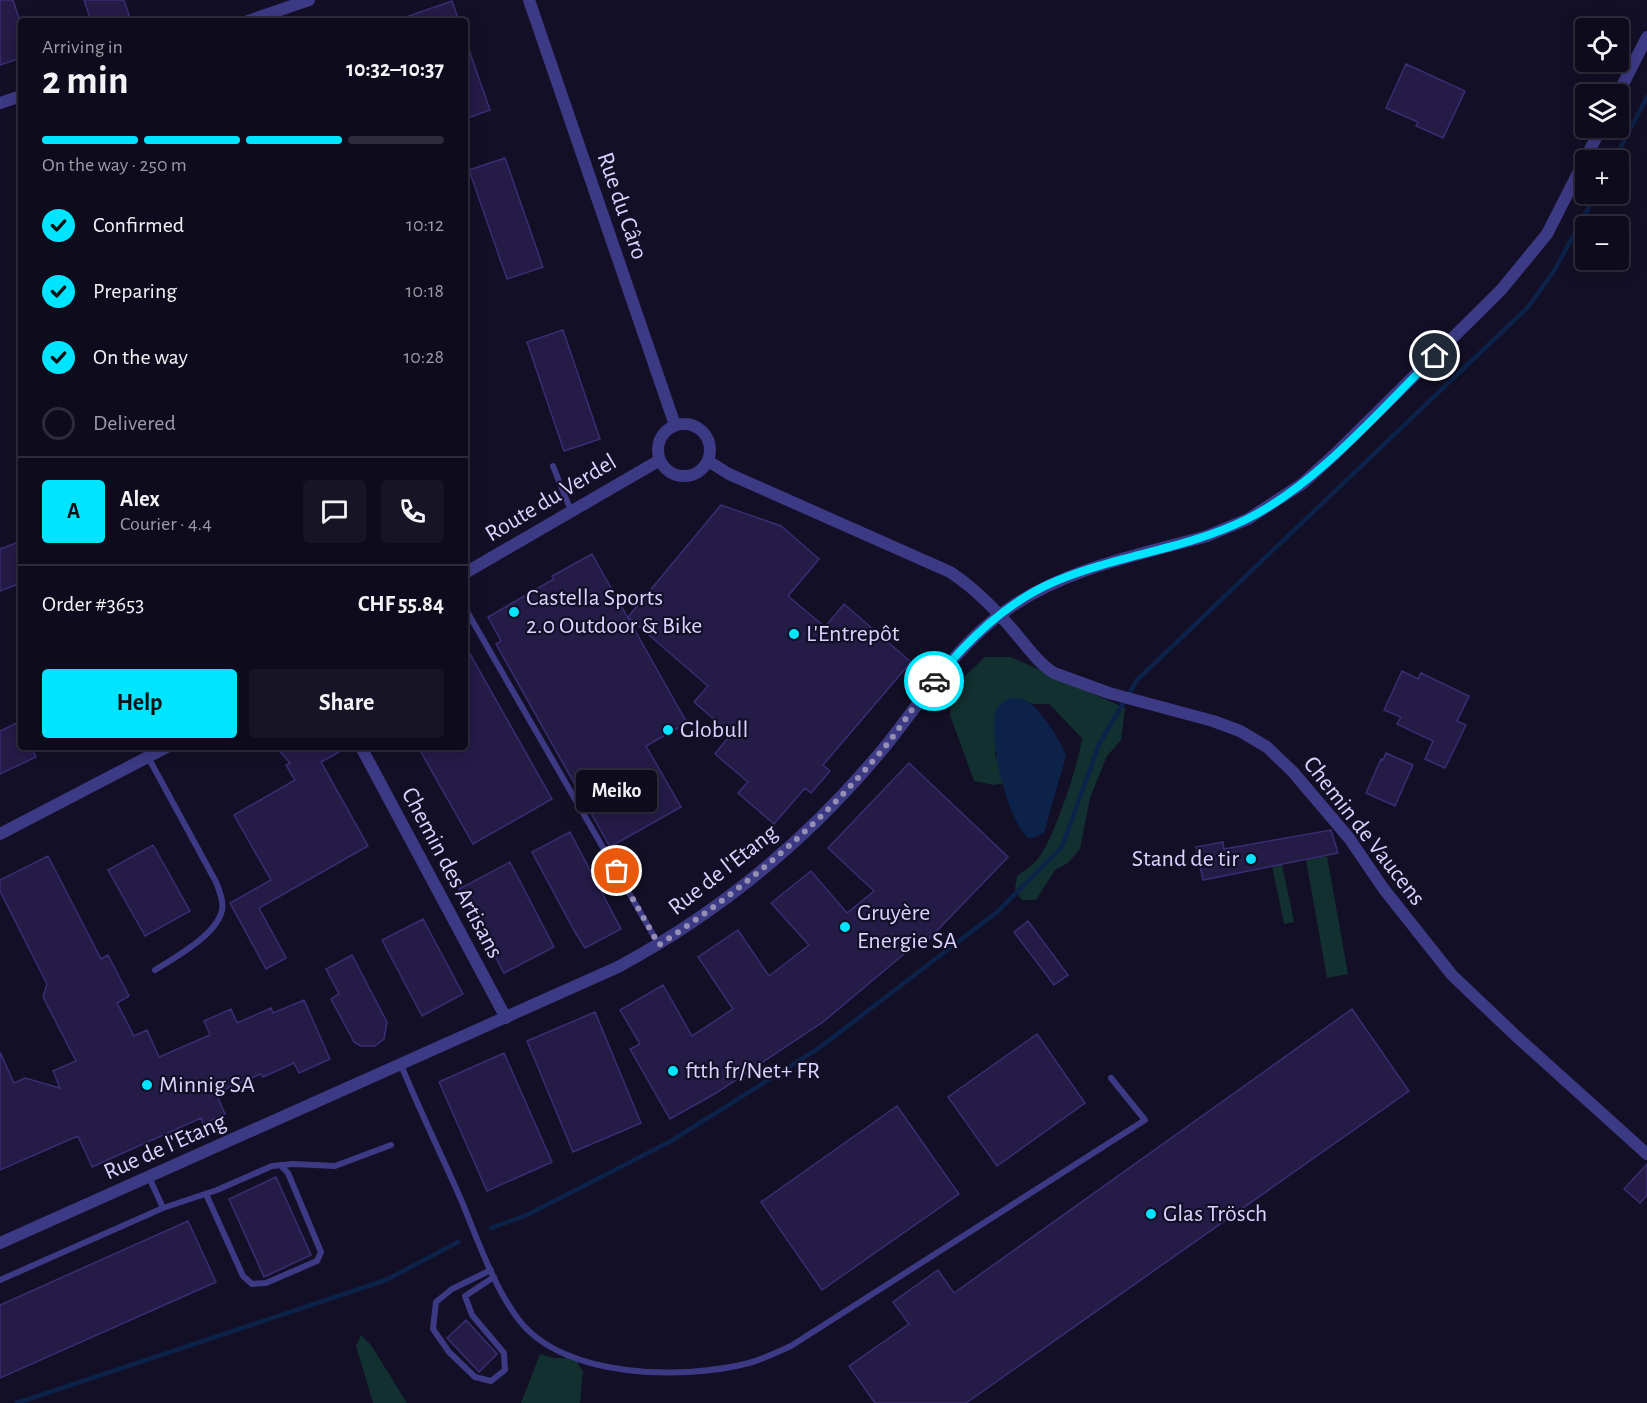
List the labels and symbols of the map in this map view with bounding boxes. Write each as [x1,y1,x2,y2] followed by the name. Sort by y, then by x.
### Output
[592,149,652,263] street label: Rue du Câro
[1409,330,1460,381] pin
[481,450,621,546] street label: Route du Verdel
[526,586,702,638] place label: Castella Sports 2.0 Outdoor & Bike
[507,605,521,619] marker: Castella Sports 2.0 Outdoor & Bike
[806,622,900,646] place label: L'Entrepôt
[787,627,801,641] marker: L'Entrepôt
[904,651,964,711] courier
[680,718,748,742] place label: Globull
[661,723,675,737] marker: Globull
[1299,752,1429,910] street label: Chemin de Vaucens
[576,769,658,811] callout: Meiko
[397,784,507,962] street label: Chemin des Artisans
[664,820,782,920] street label: Rue de l'Etang
[591,845,642,896] pin
[1132,847,1239,871] place label: Stand de tir
[1244,852,1258,866] marker: Stand de tir
[857,901,957,953] place label: Gruyère Energie SA
[838,920,852,934] marker: Gruyère Energie SA
[685,1059,820,1083] place label: ftth fr/Net+ FR
[666,1064,680,1078] marker: ftth fr/Net+ FR
[159,1073,255,1097] place label: Minnig SA
[140,1078,154,1092] marker: Minnig SA
[100,1109,230,1185] street label: Rue de l'Etang
[1163,1202,1267,1226] place label: Glas Trösch
[1144,1207,1158,1221] marker: Glas Trösch

